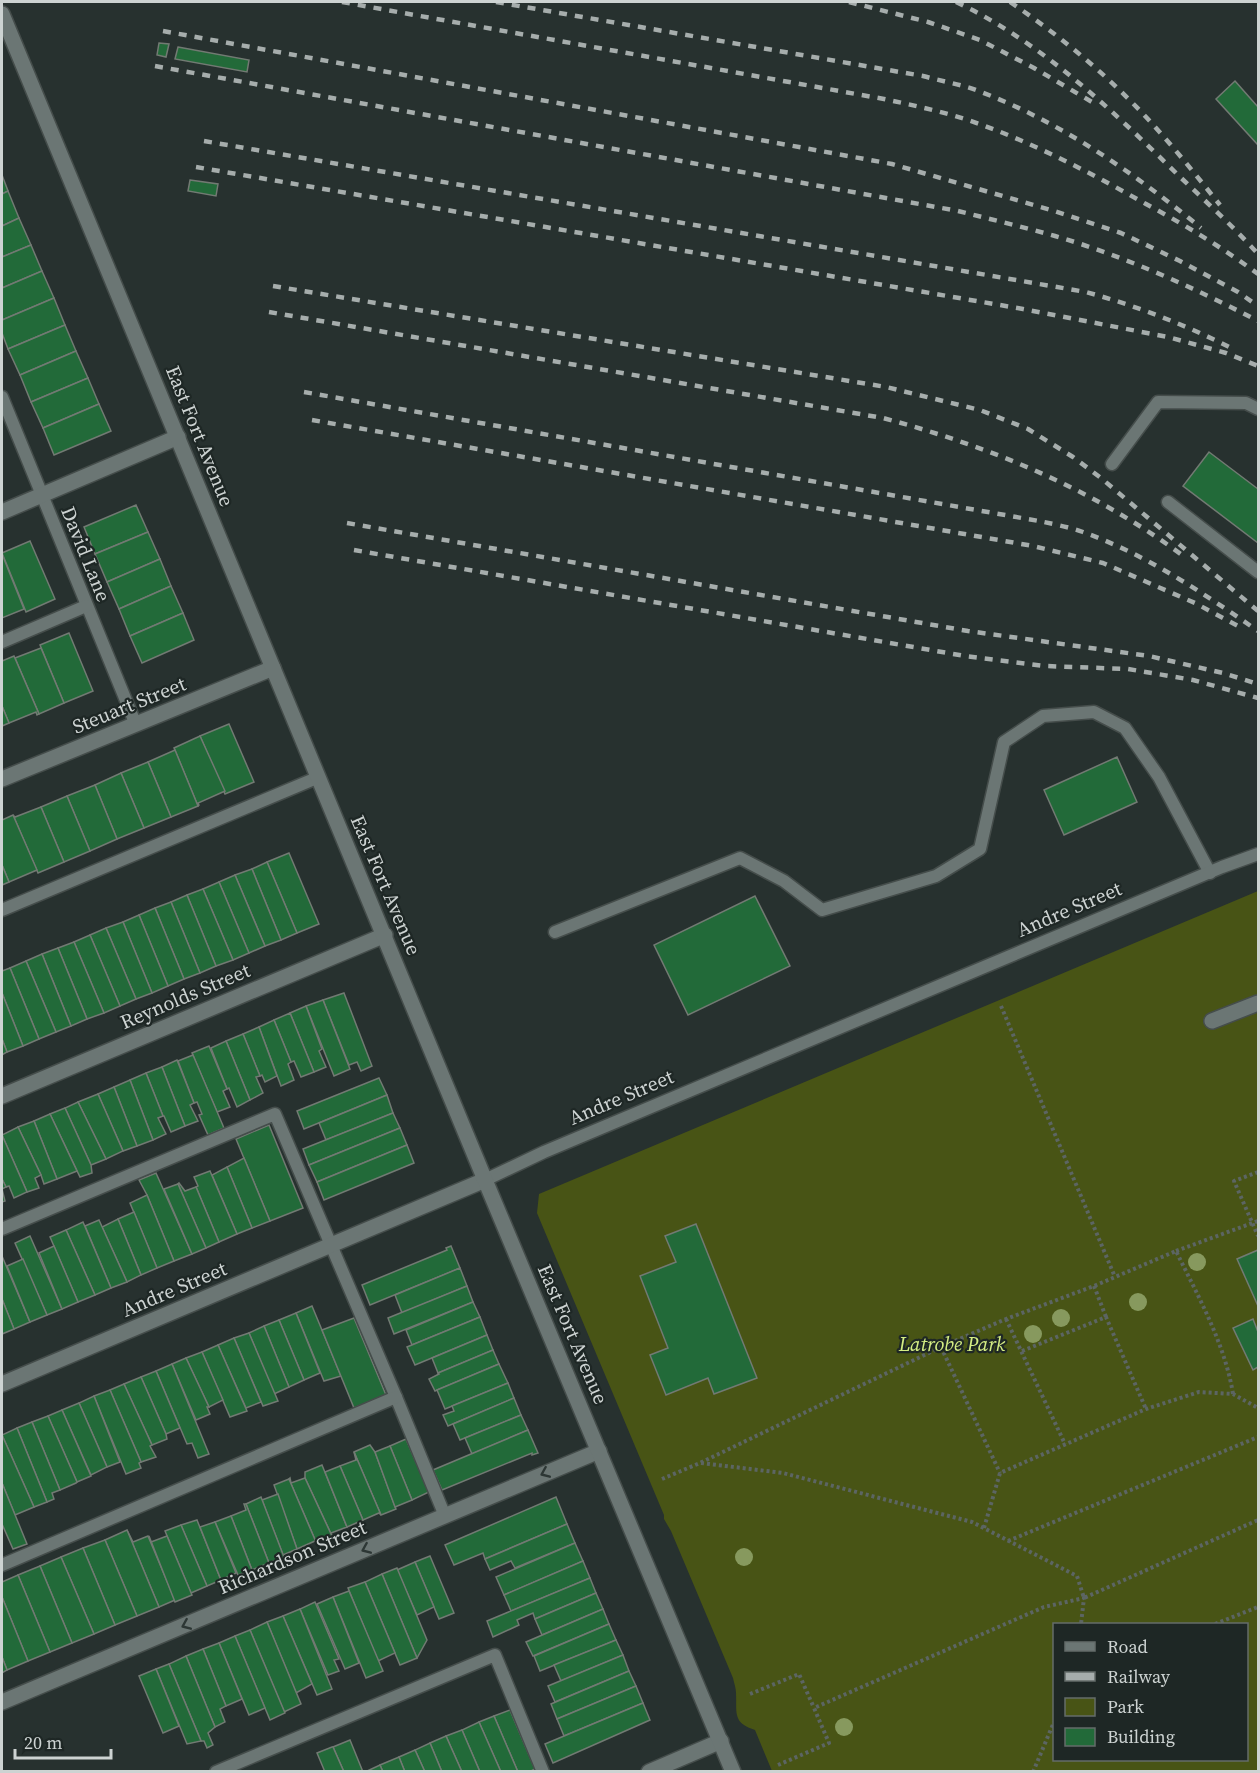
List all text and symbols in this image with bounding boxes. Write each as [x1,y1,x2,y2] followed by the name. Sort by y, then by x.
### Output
[159,361,241,511] street label: East Fort Avenue
[54,502,118,606] street label: David Lane
[68,669,190,740] street label: Steuart Street
[344,811,428,959] street label: East Fort Avenue
[1012,874,1126,944] street label: Andre Street
[116,956,255,1036] street label: Reynolds Street
[564,1062,678,1132] street label: Andre Street
[117,1254,231,1324] street label: Andre Street
[531,1260,615,1408] street label: East Fort Avenue
[898,1330,1006,1358] park label: Latrobe Park
[541,1466,552,1478] one-way arrow
[214,1513,371,1601] street label: Richardson Street
[361,1542,372,1554] one-way arrow
[181,1617,192,1629] one-way arrow
[1053,1623,1248,1761] legend
[1107,1634,1148,1659] text: Road
[1107,1664,1171,1689] text: Railway
[1107,1694,1144,1719] text: Park
[15,1722,111,1760] scale bar
[1107,1724,1175,1749] text: Building
[24,1730,62,1755] text: 20 m

